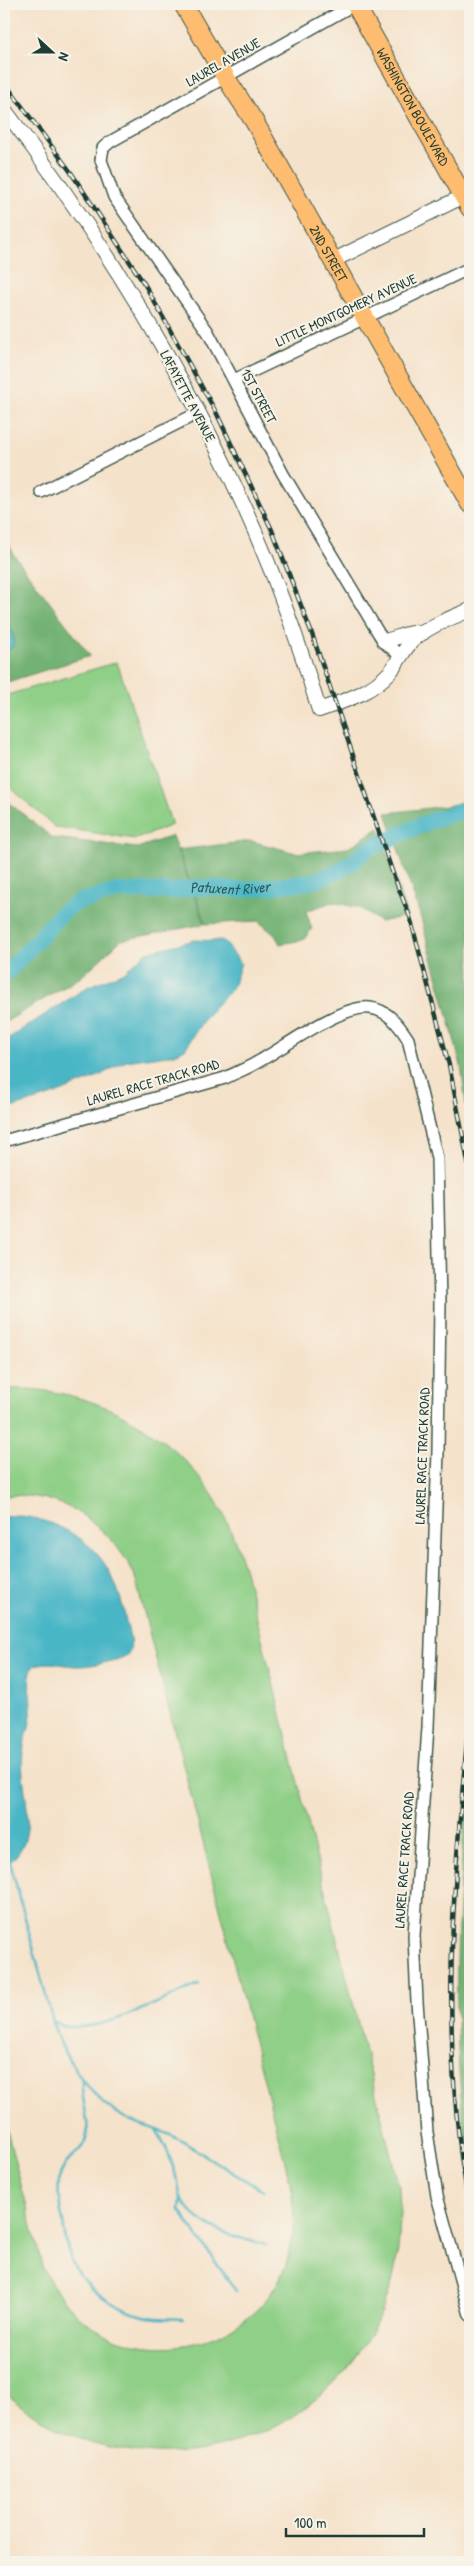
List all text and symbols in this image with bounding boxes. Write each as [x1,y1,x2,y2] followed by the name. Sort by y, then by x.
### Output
[28,28,78,78] north arrow
[182,33,263,91] street label: LAUREL AVENUE
[373,44,454,169] street label: WASHINGTON BOULEVARD
[54,50,75,64] text: N
[306,221,353,285] street label: 2ND STREET
[272,269,419,351] street label: LITTLE MONTGOMERY AVENUE
[156,347,221,445] street label: LAFAYETTE AVENUE
[237,365,282,427] street label: 1ST STREET
[188,875,273,900] water label: Patuxent River
[85,1053,221,1109] street label: LAUREL RACE TRACK ROAD
[410,1387,433,1525] street label: LAUREL RACE TRACK ROAD
[389,1791,418,1929] street label: LAUREL RACE TRACK ROAD
[286,2506,424,2538] scale bar
[294,2512,327,2533] text: 100 m

